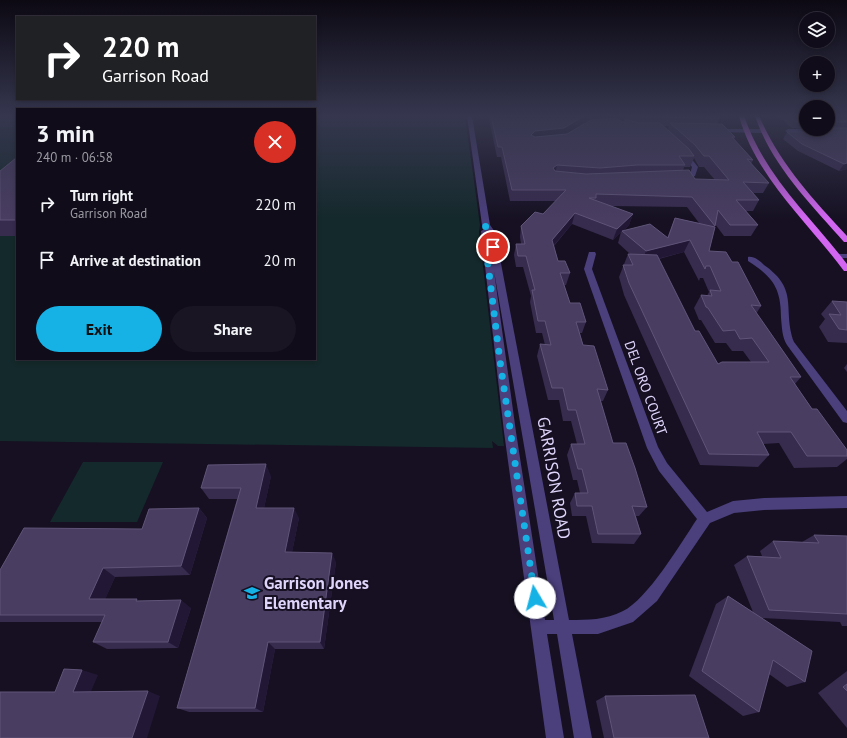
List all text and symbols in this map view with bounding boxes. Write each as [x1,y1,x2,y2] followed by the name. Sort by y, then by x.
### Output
[799,12,835,136] map controls
[799,12,835,48] button: layers
[102,28,179,65] text: 220 m
[36,32,88,84] icon: right
[799,56,835,92] button: +
[102,64,209,87] text: Garrison Road
[799,100,835,136] button: −
[36,118,95,149] text: 3 min
[254,121,296,163] button: close
[36,149,113,166] text: 240 m · 06:58
[70,186,133,205] text: Turn right
[36,193,58,215] icon: right
[255,195,296,214] text: 220 m
[70,205,147,222] text: Garrison Road
[476,230,510,264] pin
[482,236,504,258] icon: arrive
[36,249,58,271] icon: arrive
[70,251,201,270] text: Arrive at destination
[263,251,296,270] text: 20 m
[36,306,162,352] button: Exit
[170,306,296,352] button: Share
[621,338,672,438] street label: DEL ORO COURT
[532,415,576,541] street label: GARRISON ROAD
[264,572,369,614] place label: Garrison Jones Elementary
[514,577,556,619] position arrow
[243,584,261,602] school or university icon: Garrison Jones Elementary

